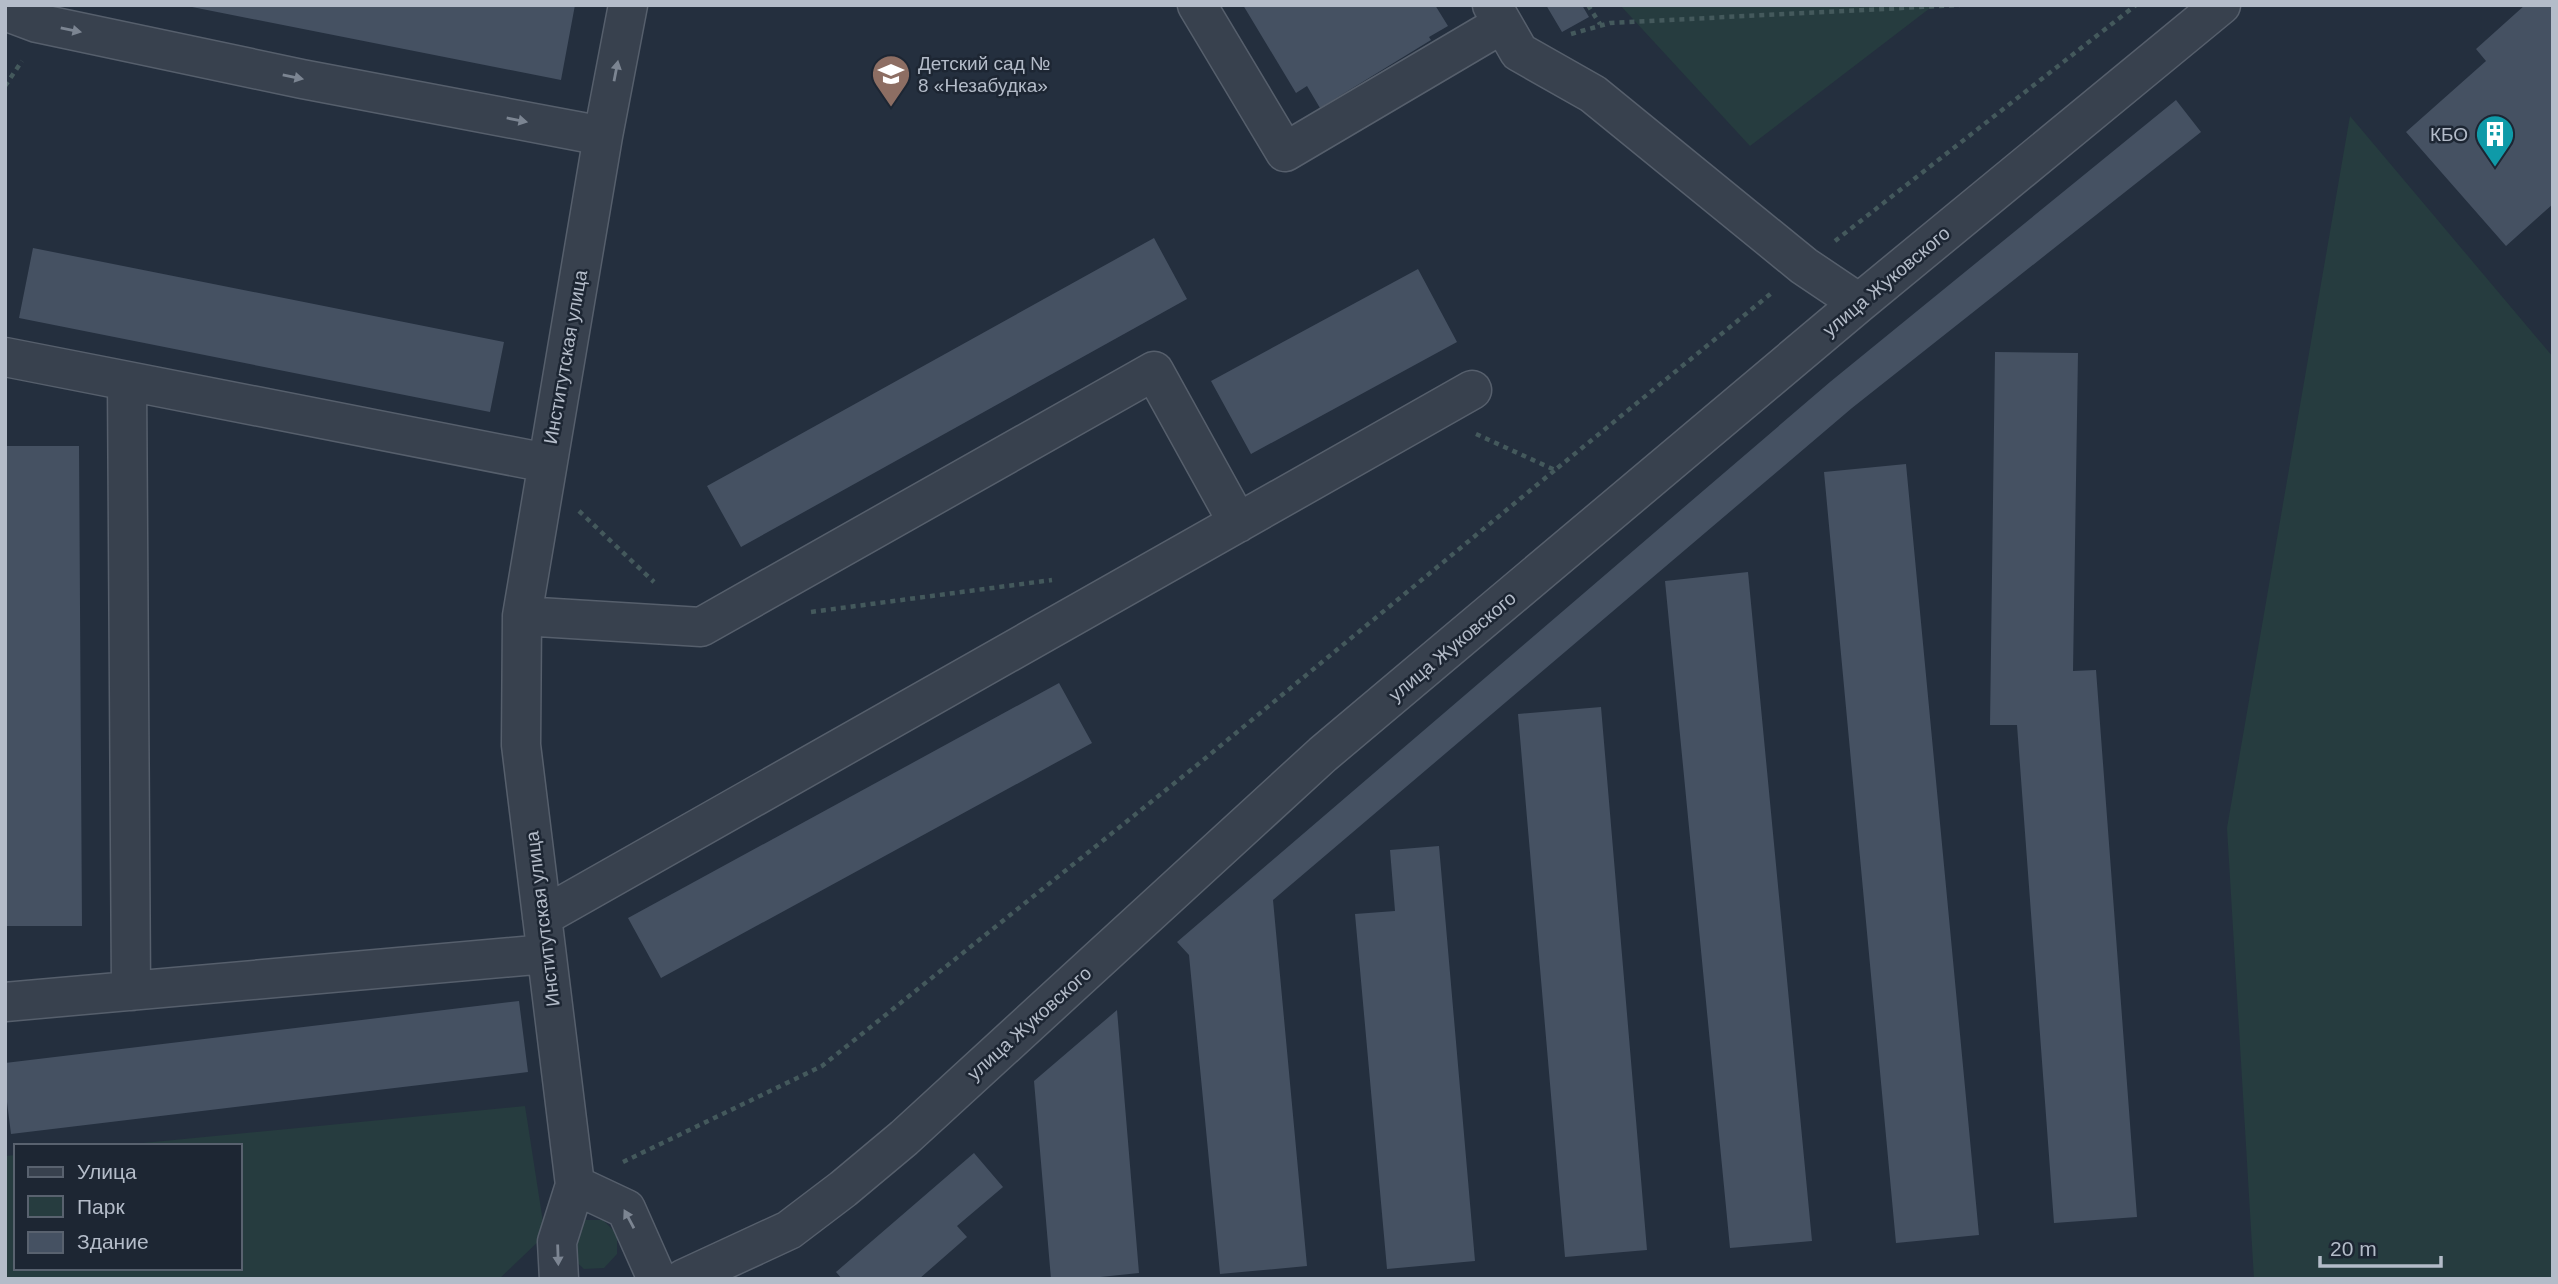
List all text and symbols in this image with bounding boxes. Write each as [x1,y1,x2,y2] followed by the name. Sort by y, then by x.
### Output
[60,25,82,36] one-way arrow
[870,53,912,108] school or university icon: Детский сад № 8 «Незабудка»
[918,53,1050,96] place label: Детский сад № 8 «Незабудка»
[610,60,621,82] one-way arrow
[282,72,304,83] one-way arrow
[2474,113,2516,168] building icon: КБО
[506,115,528,126] one-way arrow
[2430,124,2468,145] place label: КБО
[1819,222,1954,341] street label: улица Жуковского
[540,268,591,446] street label: Институтская улица
[1385,587,1520,706] street label: улица Жуковского
[521,830,564,1008] street label: Институтская улица
[963,962,1095,1084] street label: улица Жуковского
[14,1144,242,1270] legend
[77,1160,137,1183] text: Улица
[77,1195,125,1218] text: Парк
[624,1209,635,1229] one-way arrow
[2320,1224,2441,1268] scale bar
[77,1230,149,1253] text: Здание
[2330,1237,2377,1260] text: 20 m
[552,1244,563,1266] one-way arrow

